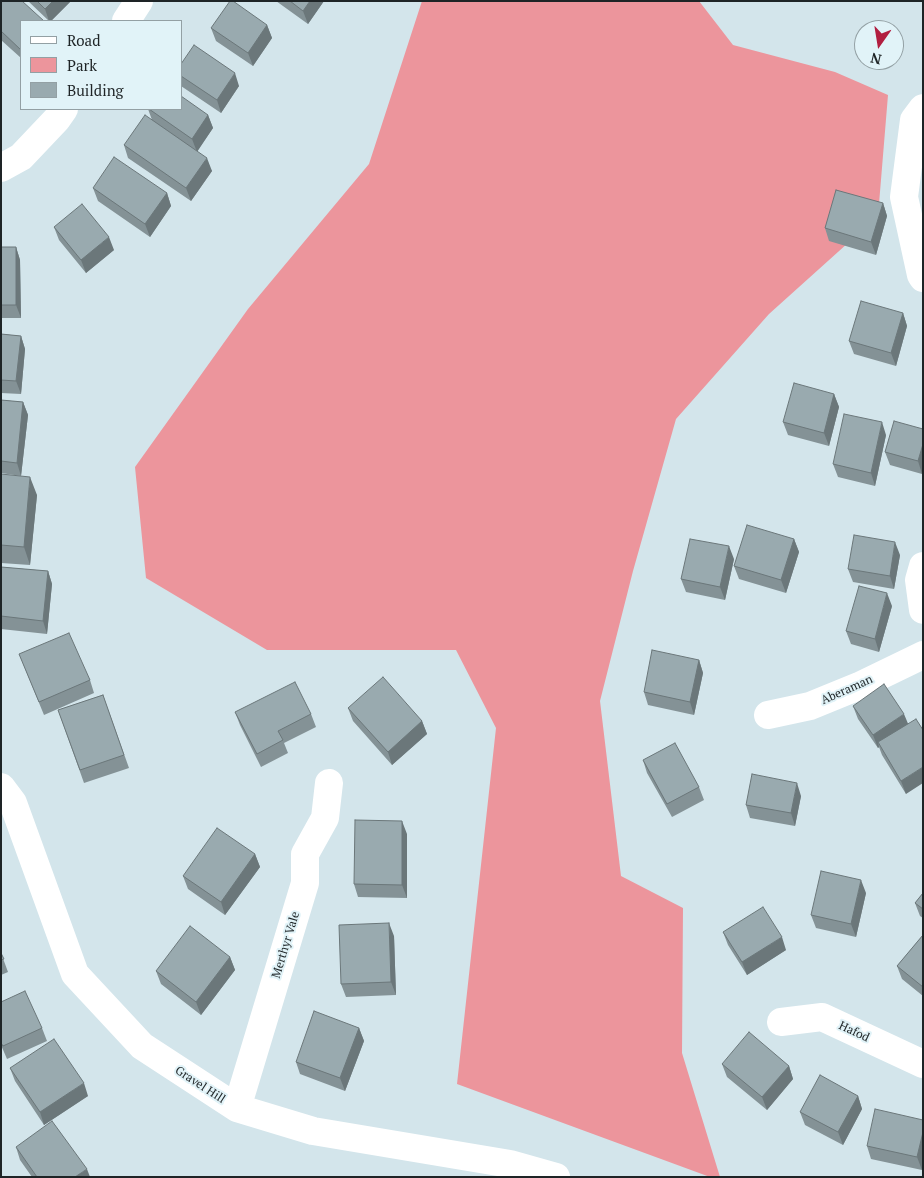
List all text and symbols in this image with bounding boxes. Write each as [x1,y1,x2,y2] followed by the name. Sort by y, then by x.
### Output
[20,20,182,110] legend
[854,20,904,70] north arrow
[67,30,100,50] text: Road
[868,49,883,70] text: N
[67,55,97,75] text: Park
[67,80,124,100] text: Building
[819,672,875,708] street label: Aberaman
[269,910,303,980] street label: Merthyr Vale
[836,1019,872,1045] street label: Hafod
[172,1063,228,1107] street label: Gravel Hill

